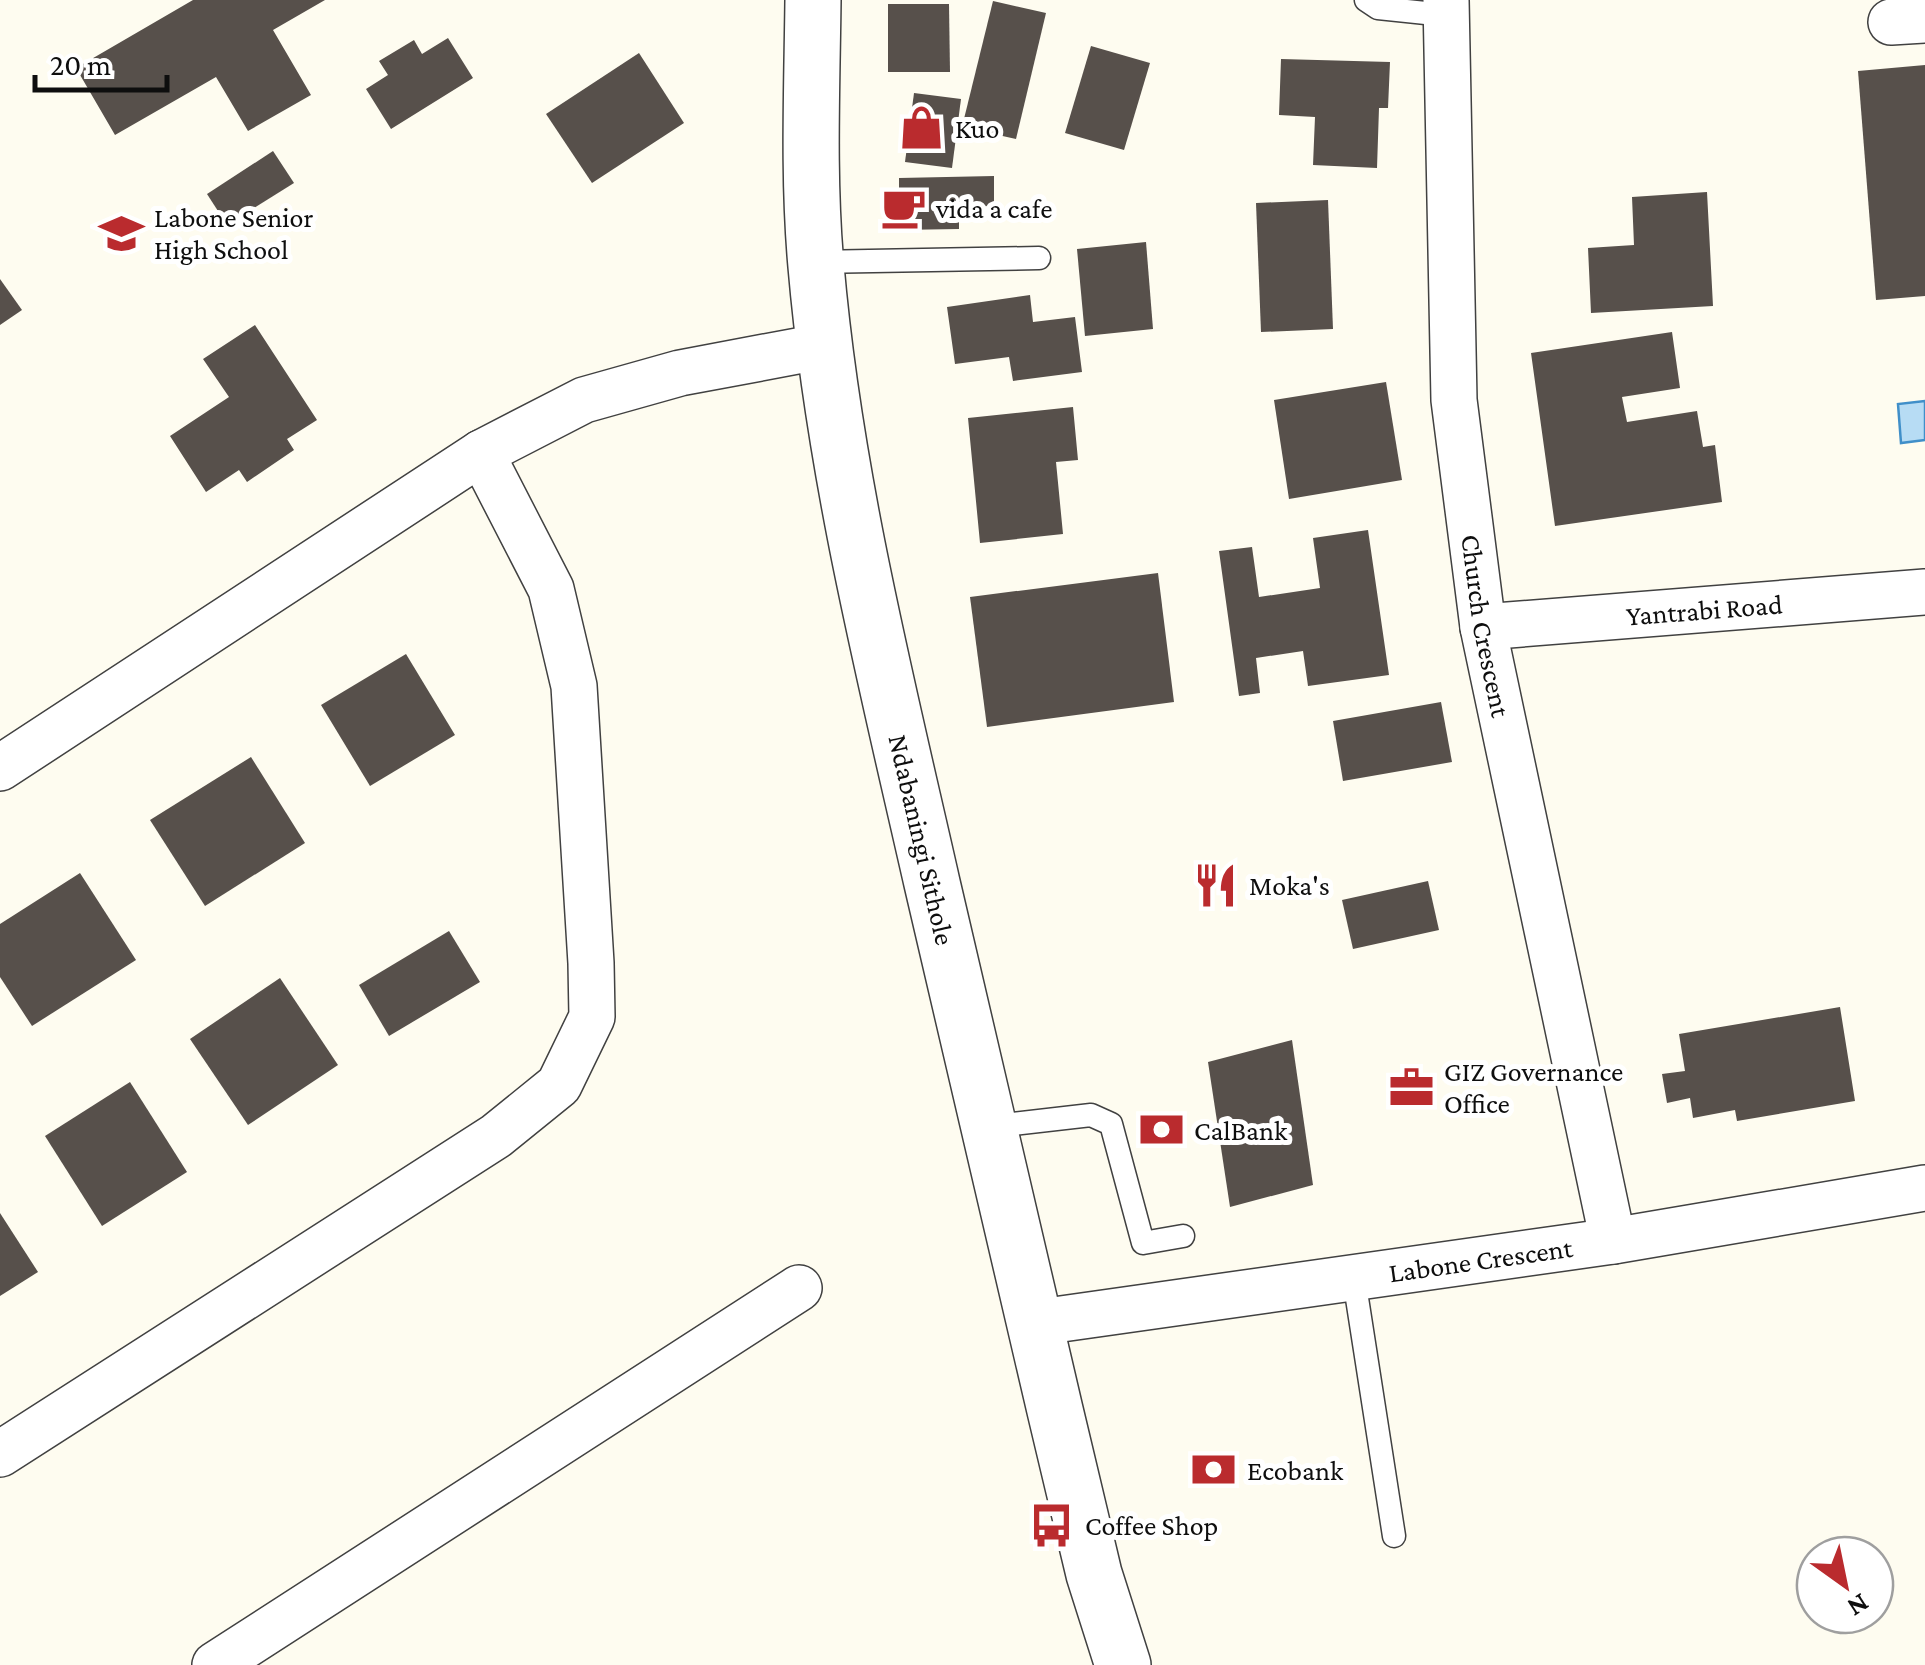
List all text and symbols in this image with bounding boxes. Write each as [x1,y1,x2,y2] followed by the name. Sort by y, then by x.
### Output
[35,30,168,92] scale bar
[50,48,111,81] text: 20 m
[898,104,946,152] shop icon: Kuo
[955,113,999,144] place label: Kuo
[879,184,927,232] cafe icon: vida a cafe
[935,193,1052,224] place label: vida a cafe
[154,202,313,265] place label: Labone Senior High School
[97,209,145,257] school or university icon: Labone Senior High School
[1455,532,1517,721] street label: Church Crescent
[1625,588,1784,632] street label: Yantrabi Road
[882,731,961,948] street label: Ndabaningi Sithole
[1192,861,1240,909] restaurant icon: Moka's
[1249,870,1330,901] place label: Moka's
[1444,1056,1623,1119] place label: GIZ Governance Office
[1387,1063,1435,1111] office icon: GIZ Governance Office
[1137,1106,1185,1154] bank icon: CalBank
[1194,1115,1288,1146] place label: CalBank
[1387,1232,1575,1289] street label: Labone Crescent
[1190,1446,1238,1494] bank icon: Ecobank
[1247,1455,1344,1486] place label: Ecobank
[1028,1501,1076,1549] bus stop icon: Coffee Shop
[1085,1510,1218,1541] place label: Coffee Shop
[1795,1535,1895,1635] north arrow
[1842,1587,1875,1624] text: N

